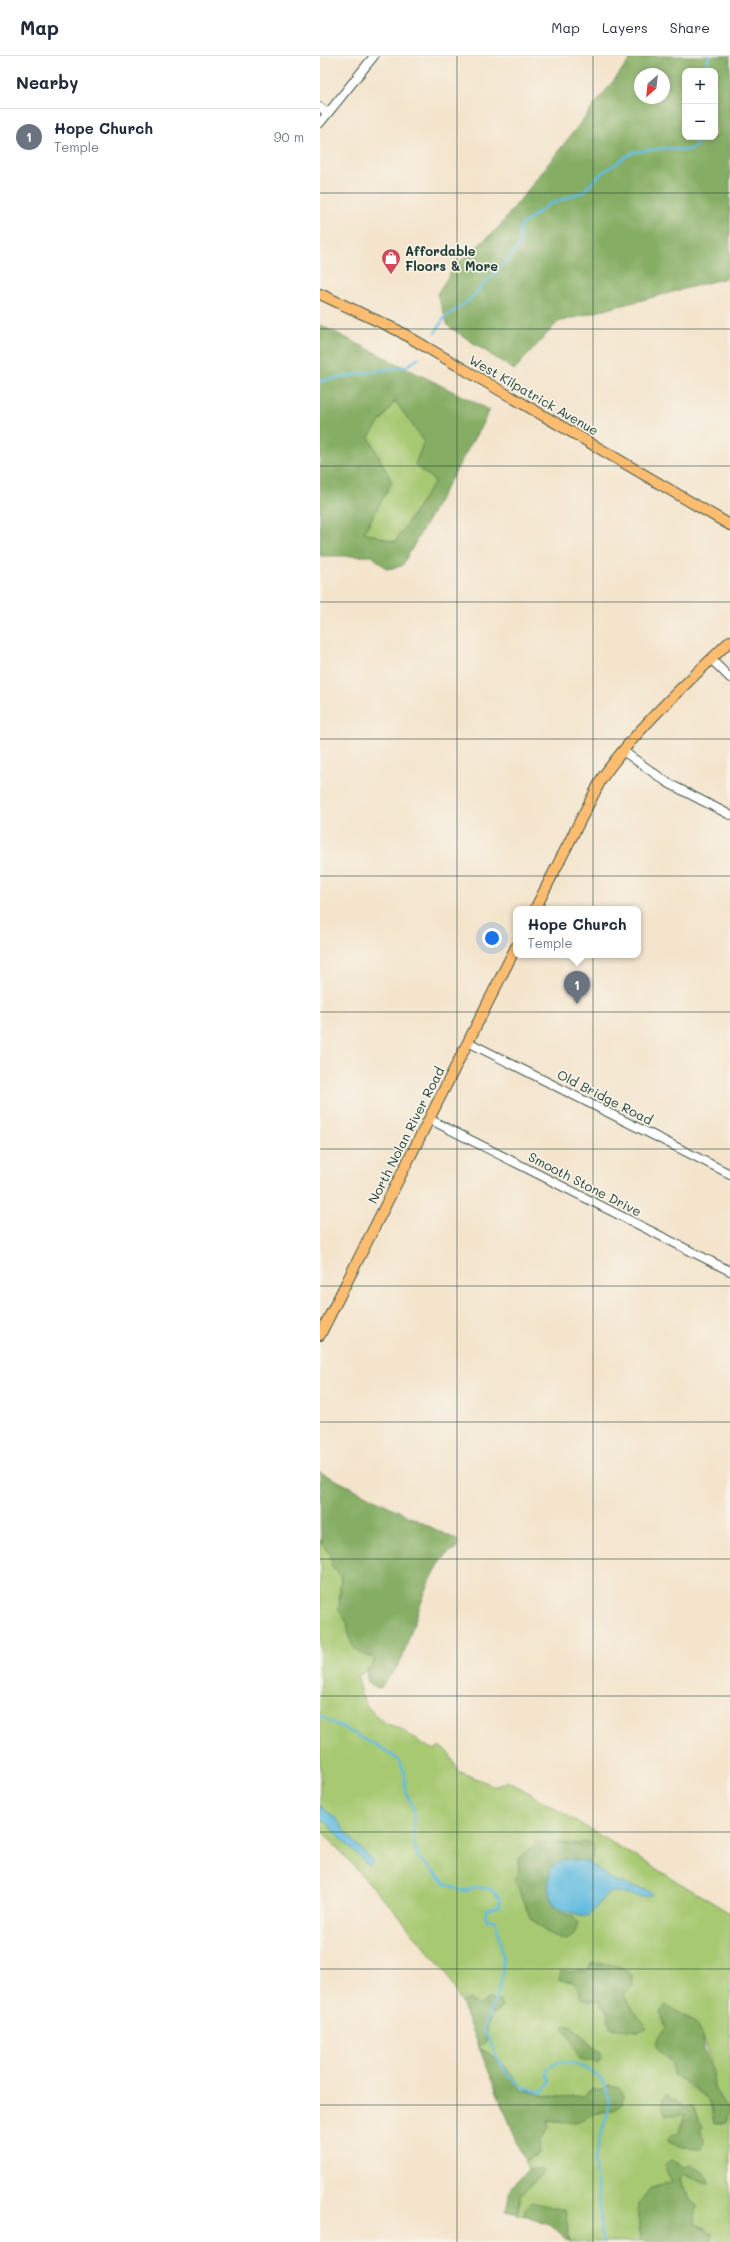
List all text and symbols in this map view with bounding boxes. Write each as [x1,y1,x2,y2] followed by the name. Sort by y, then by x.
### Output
[20,15,59,40] text: Map
[551,18,580,37] text: Map
[602,18,648,37] text: Layers
[670,18,710,37] text: Share
[634,68,670,104] north arrow
[682,68,718,140] map controls
[682,68,718,104] button: +
[16,71,78,93] text: Nearby
[682,104,718,140] button: −
[54,118,153,138] text: Hope Church
[26,128,32,145] text: 1
[274,128,304,145] text: 90 m
[54,138,99,155] text: Temple
[405,242,498,274] place label: Affordable Floors & More
[380,247,402,275] shop icon: Affordable Floors & More
[466,350,602,439] street label: West Kilpatrick Avenue
[513,906,641,958] popup
[528,914,626,934] text: Hope Church
[482,928,502,948] your location
[528,934,573,951] text: Temple
[564,971,590,1004] pin: 1
[364,1063,447,1206] street label: North Nolan River Road
[555,1065,656,1128] street label: Old Bridge Road
[526,1148,645,1219] street label: Smooth Stone Drive

